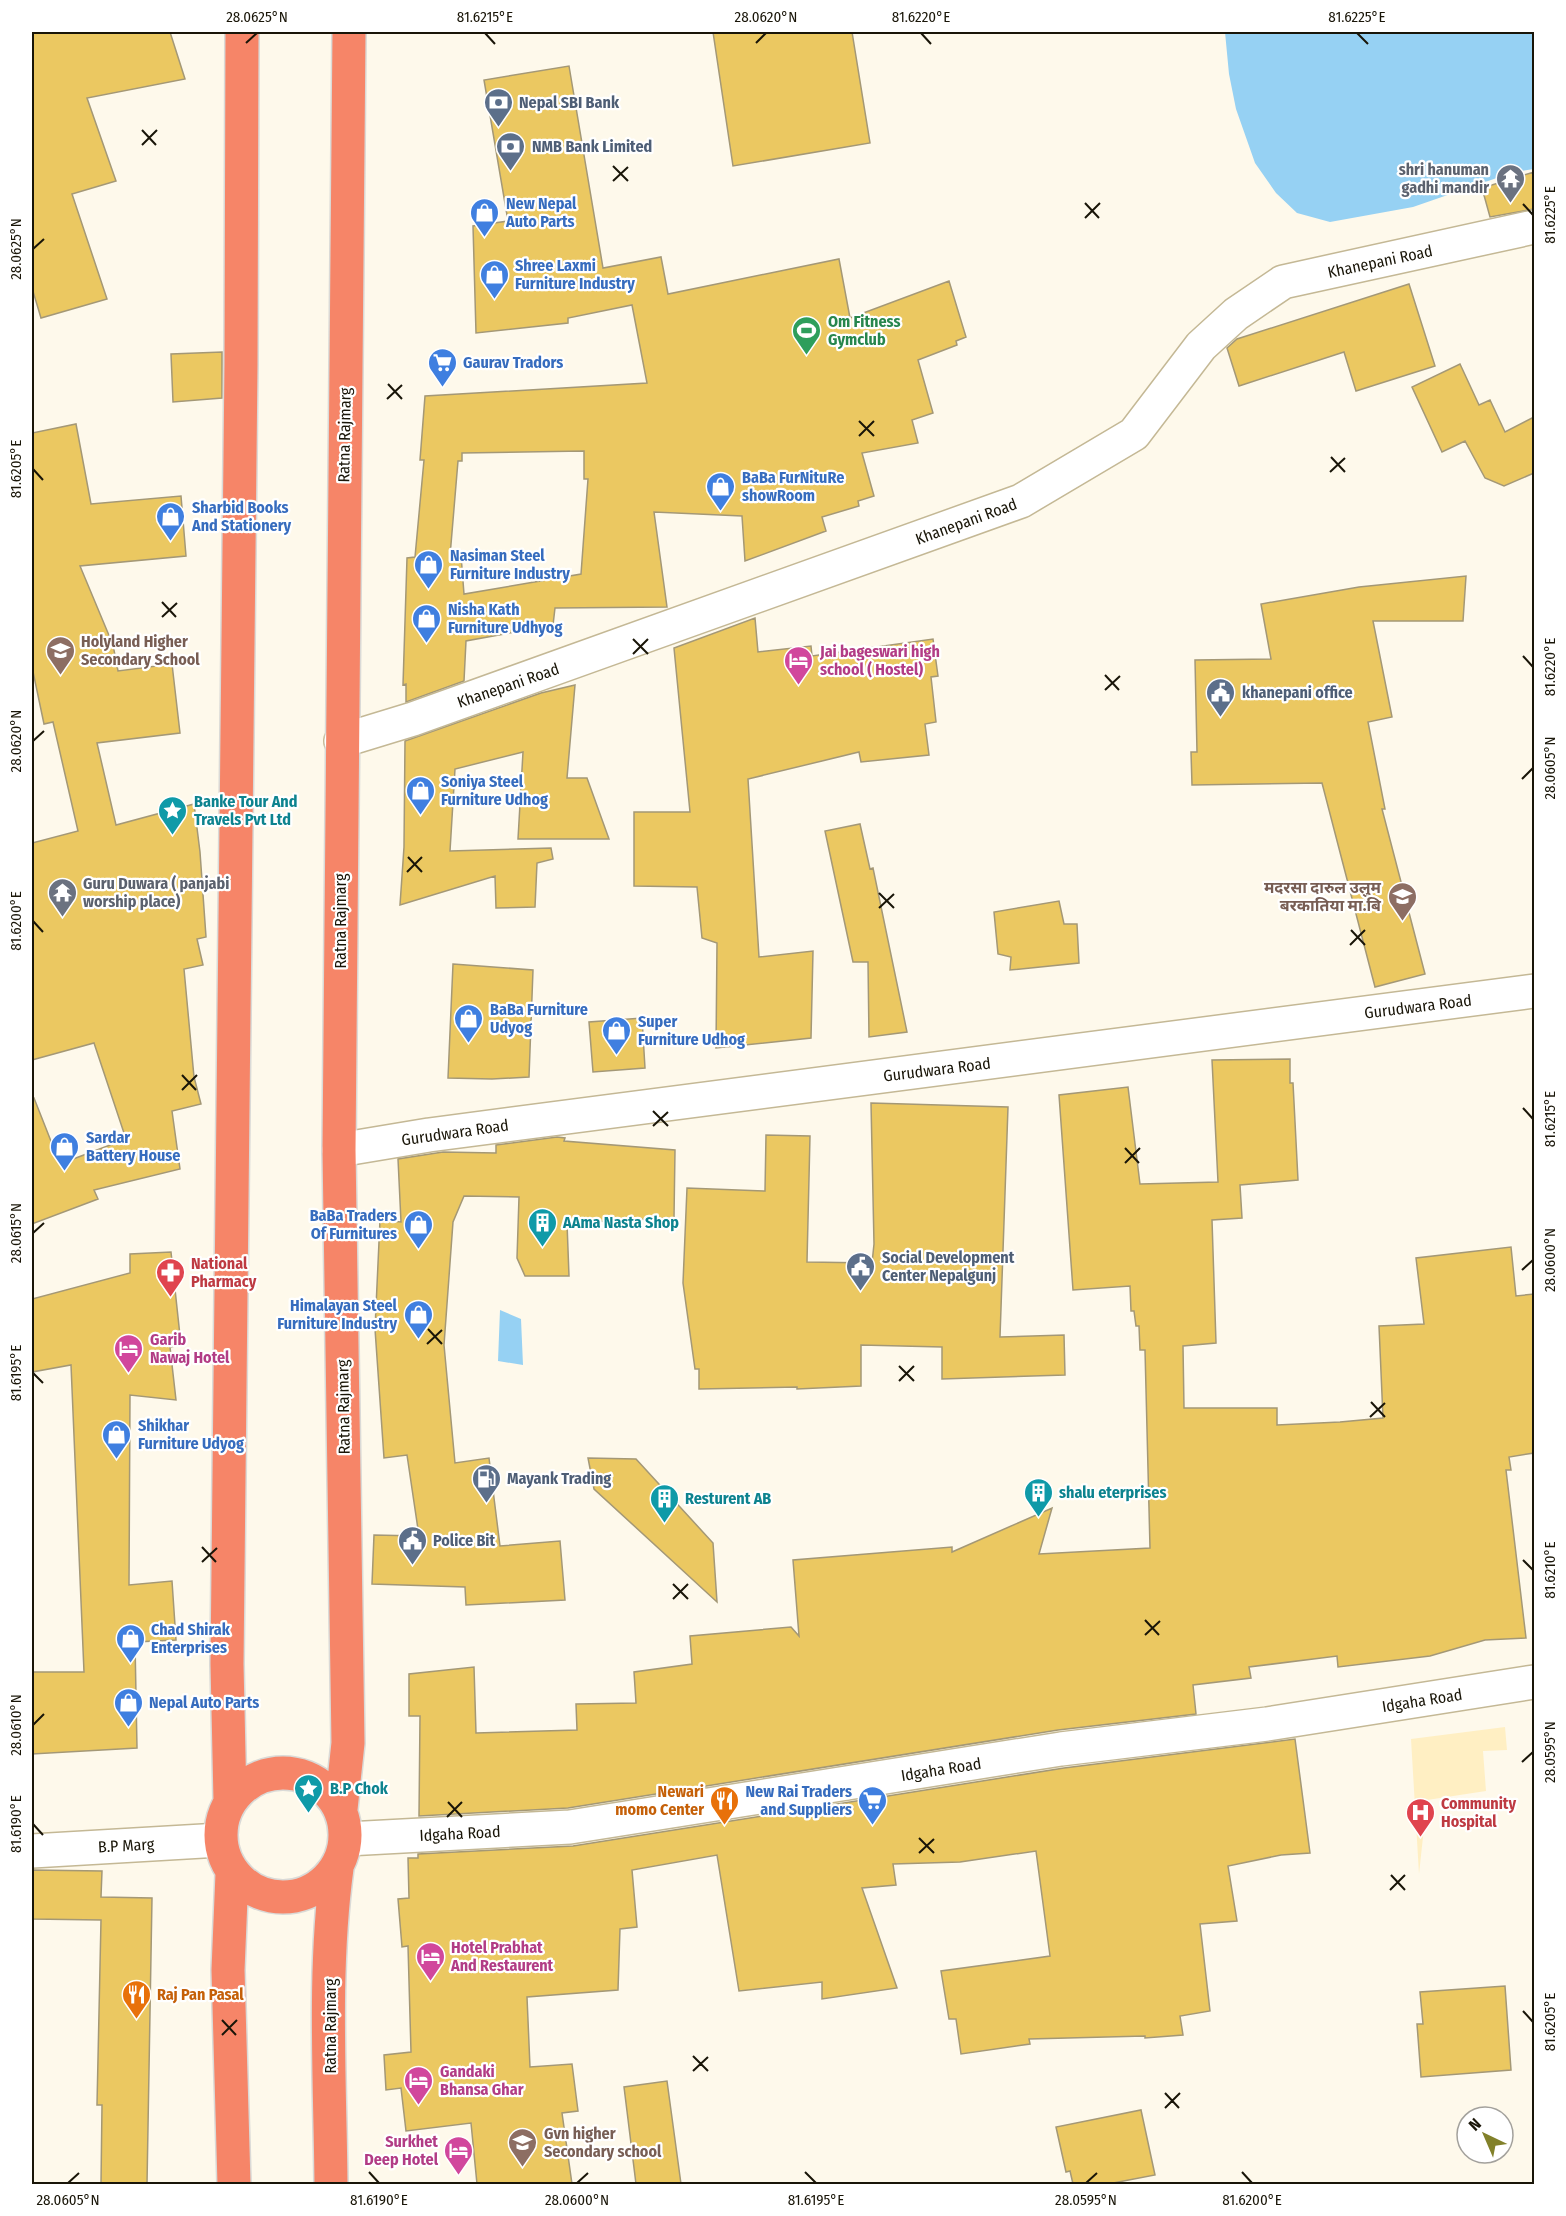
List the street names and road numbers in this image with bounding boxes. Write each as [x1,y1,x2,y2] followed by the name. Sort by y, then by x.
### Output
[1326,241,1434,282] street label: Khanepani Road
[334,387,355,483] street label: Ratna Rajmarg
[913,494,1020,549] street label: Khanepani Road
[455,659,562,712] street label: Khanepani Road
[331,873,350,968] street label: Ratna Rajmarg
[1363,990,1473,1023] street label: Gurudwara Road
[882,1053,992,1086] street label: Gurudwara Road
[400,1116,510,1149] street label: Gurudwara Road
[333,1359,354,1455] street label: Ratna Rajmarg
[1381,1685,1464,1716] street label: Idgaha Road
[900,1754,983,1785] street label: Idgaha Road
[419,1822,501,1845] street label: Idgaha Road
[97,1835,155,1856] street label: B.P Marg
[321,1978,340,2073] street label: Ratna Rajmarg

